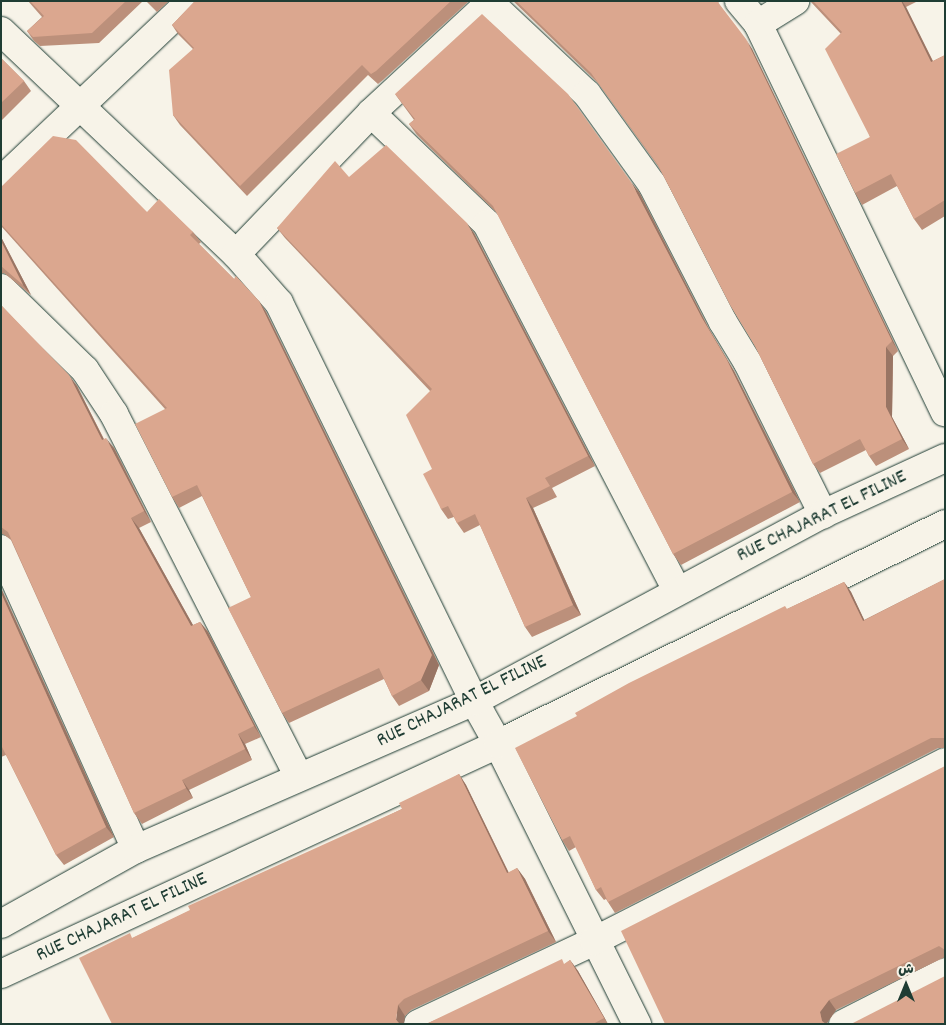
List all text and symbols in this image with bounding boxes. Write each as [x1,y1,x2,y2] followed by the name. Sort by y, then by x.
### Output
[733,465,911,569] street label: RUE CHAJARAT EL FILINE
[373,650,551,754] street label: RUE CHAJARAT EL FILINE
[33,868,211,968] street label: RUE CHAJARAT EL FILINE
[881,960,931,1010] north arrow
[898,960,914,980] text: ش

